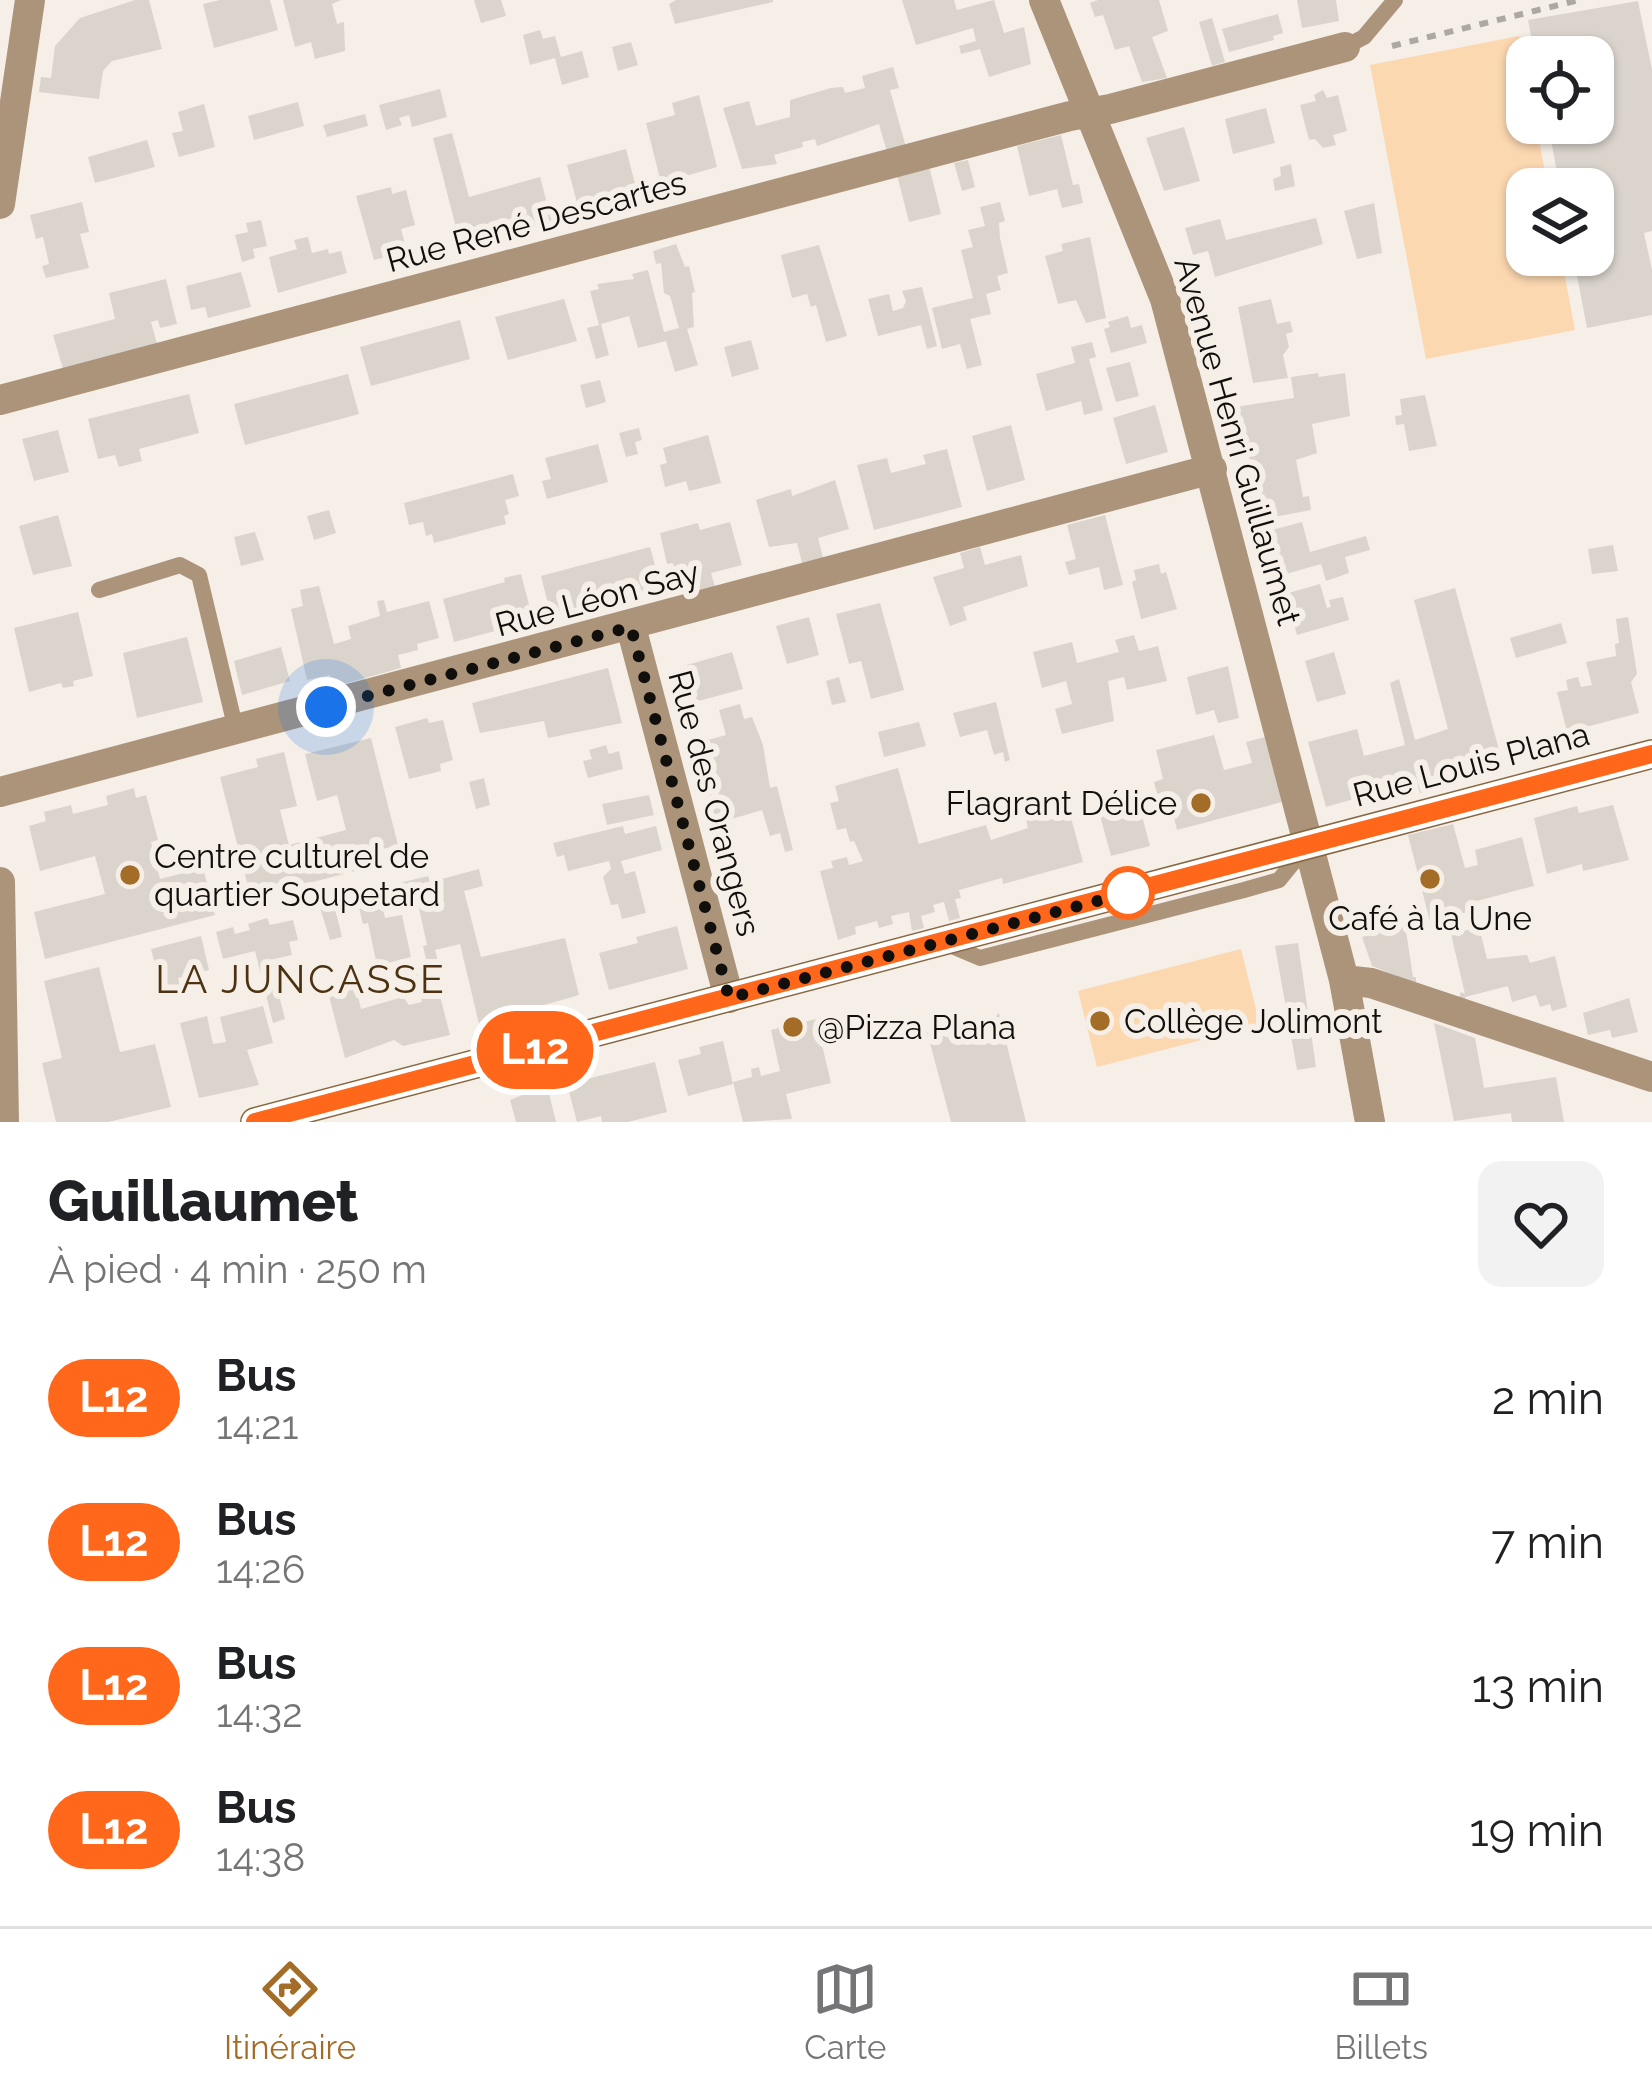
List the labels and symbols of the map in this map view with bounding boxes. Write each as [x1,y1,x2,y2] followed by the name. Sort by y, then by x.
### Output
[382,163,690,280] street label: Rue René Descartes
[1166,253,1309,629] street label: Avenue Henri Guillaumet
[491,552,704,644] street label: Rue Léon Say
[660,666,769,940] street label: Rue des Orangers
[296,677,356,737] your location
[1349,714,1594,815] street label: Rue Louis Plana
[946,784,1177,823] place label: Flagrant Délice
[1188,790,1214,816] marker: Flagrant Délice
[154,837,440,914] place label: Centre culturel de quartier Soupetard
[117,862,143,888] marker: Centre culturel de quartier Soupetard
[1417,866,1443,892] marker: Café à la Une
[1103,868,1153,918] unlabelled marker
[1328,899,1532,938] place label: Café à la Une
[155,956,447,1002] district label: LA JUNCASSE
[1124,1002,1382,1041] place label: Collège Jolimont
[817,1008,1016,1047] place label: @Pizza Plana
[1087,1008,1113,1034] marker: Collège Jolimont
[466,1011,604,1089] line badge: L12
[780,1014,806,1040] marker: @Pizza Plana

